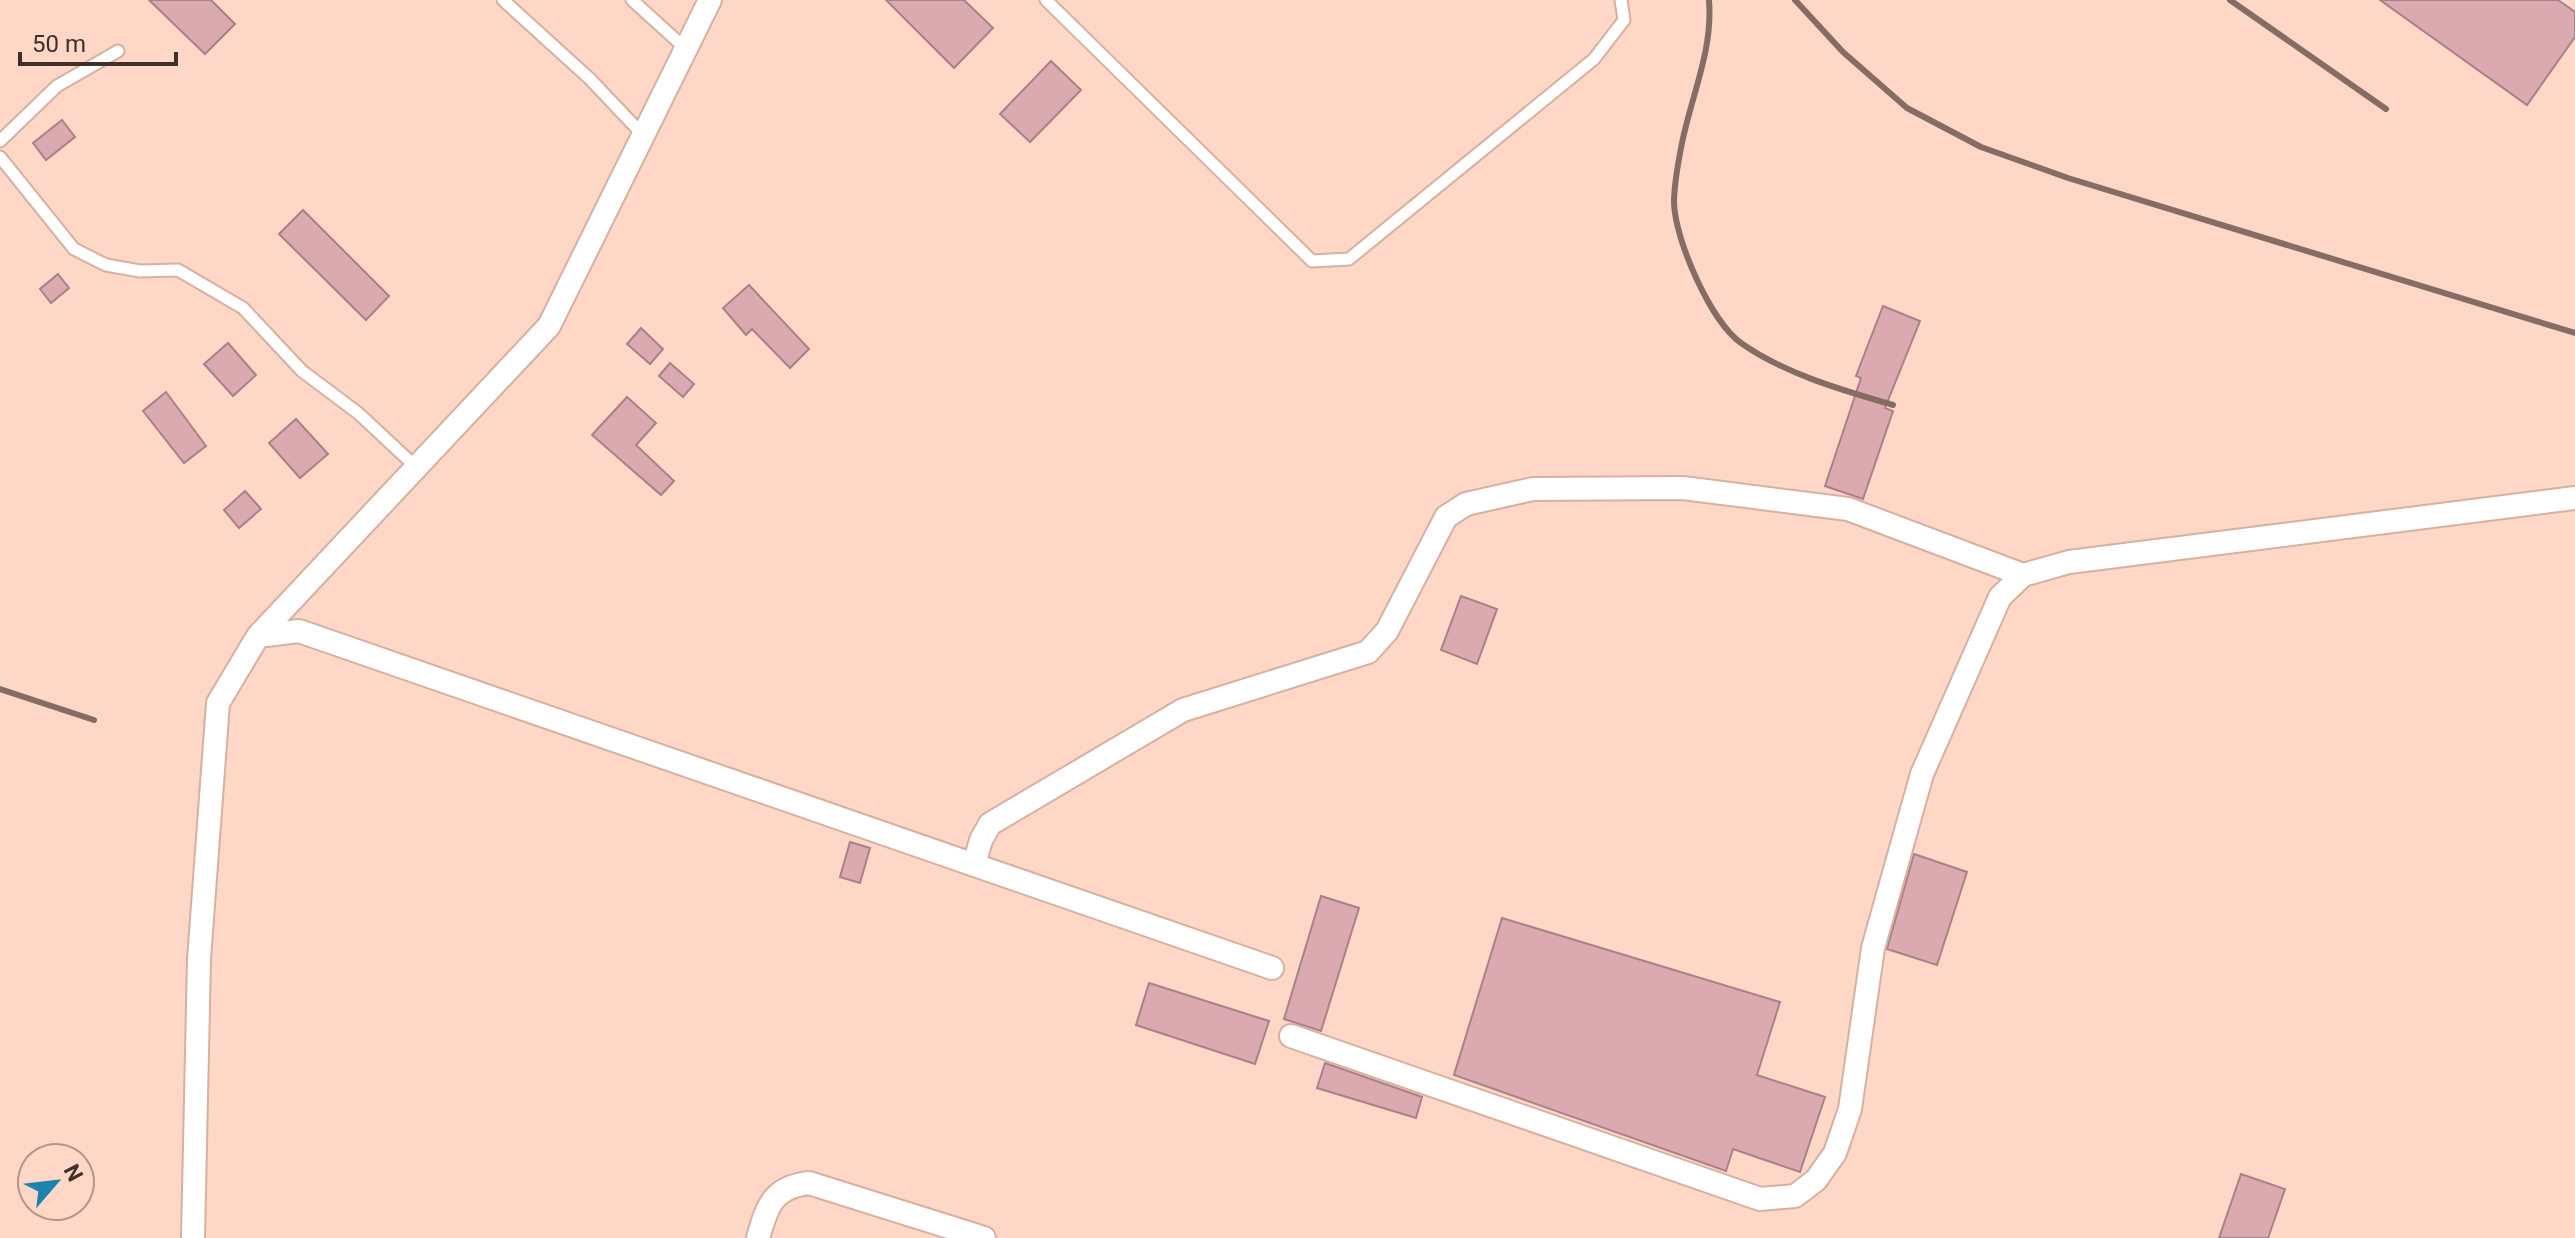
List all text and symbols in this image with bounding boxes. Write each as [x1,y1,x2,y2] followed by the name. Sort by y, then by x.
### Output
[20,16,176,66] scale bar
[32,30,86,58] text: 50 m
[16,1142,96,1222] north arrow
[59,1160,88,1186] text: N

